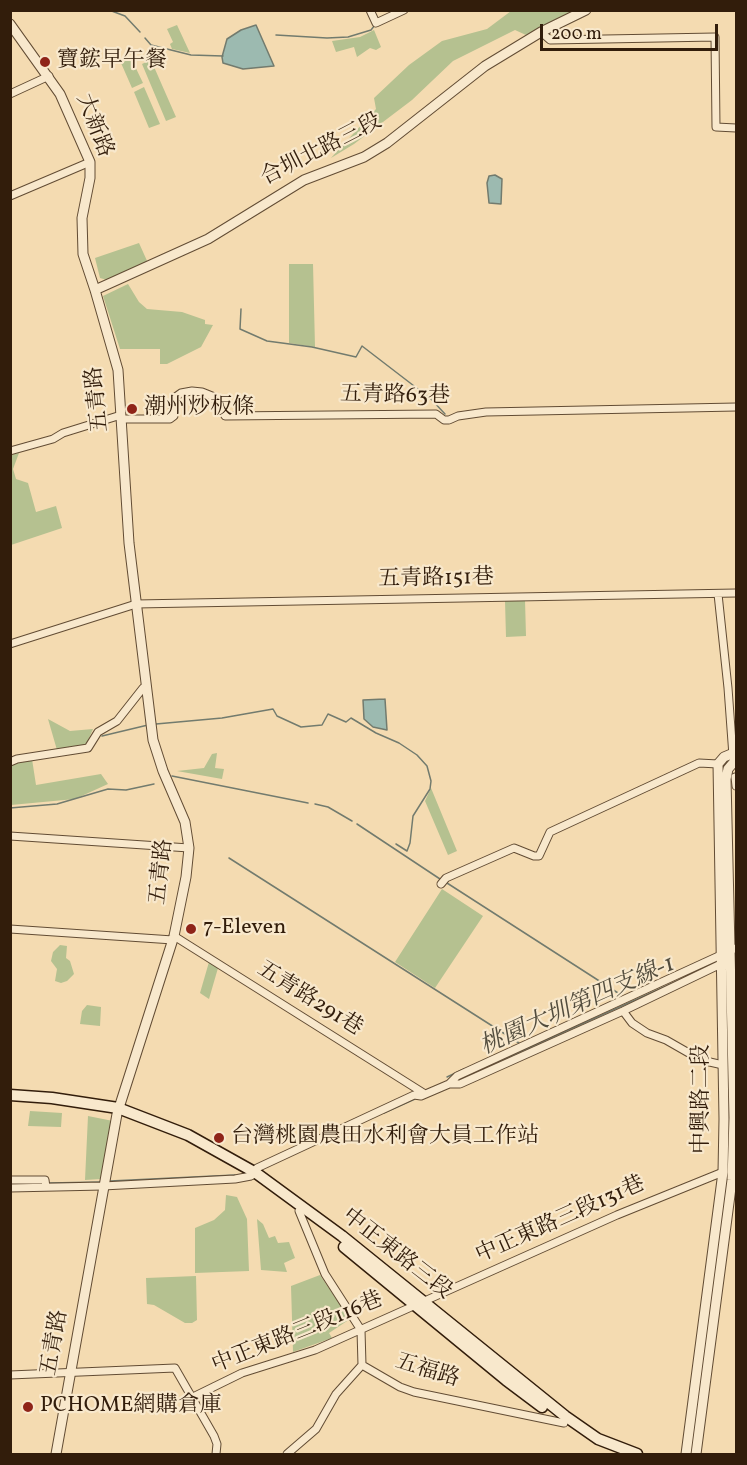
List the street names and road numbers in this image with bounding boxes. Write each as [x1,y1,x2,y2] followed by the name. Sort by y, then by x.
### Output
[69,90,117,162] street label: 大新路
[257,109,387,193] street label: 合圳北路三段
[82,365,116,433] street label: 五青路
[340,383,450,411] street label: 五青路63巷
[378,566,494,594] street label: 五青路151巷
[146,838,180,906] street label: 五青路
[251,957,367,1043] street label: 五青路291巷
[690,1044,716,1154] street label: 中興路二段
[472,1172,650,1270] street label: 中正東路三段131巷
[336,1204,456,1306] street label: 中正東路三段
[209,1288,387,1380] street label: 中正東路三段116巷
[37,1308,75,1378] street label: 五青路
[392,1350,462,1394] street label: 五福路

